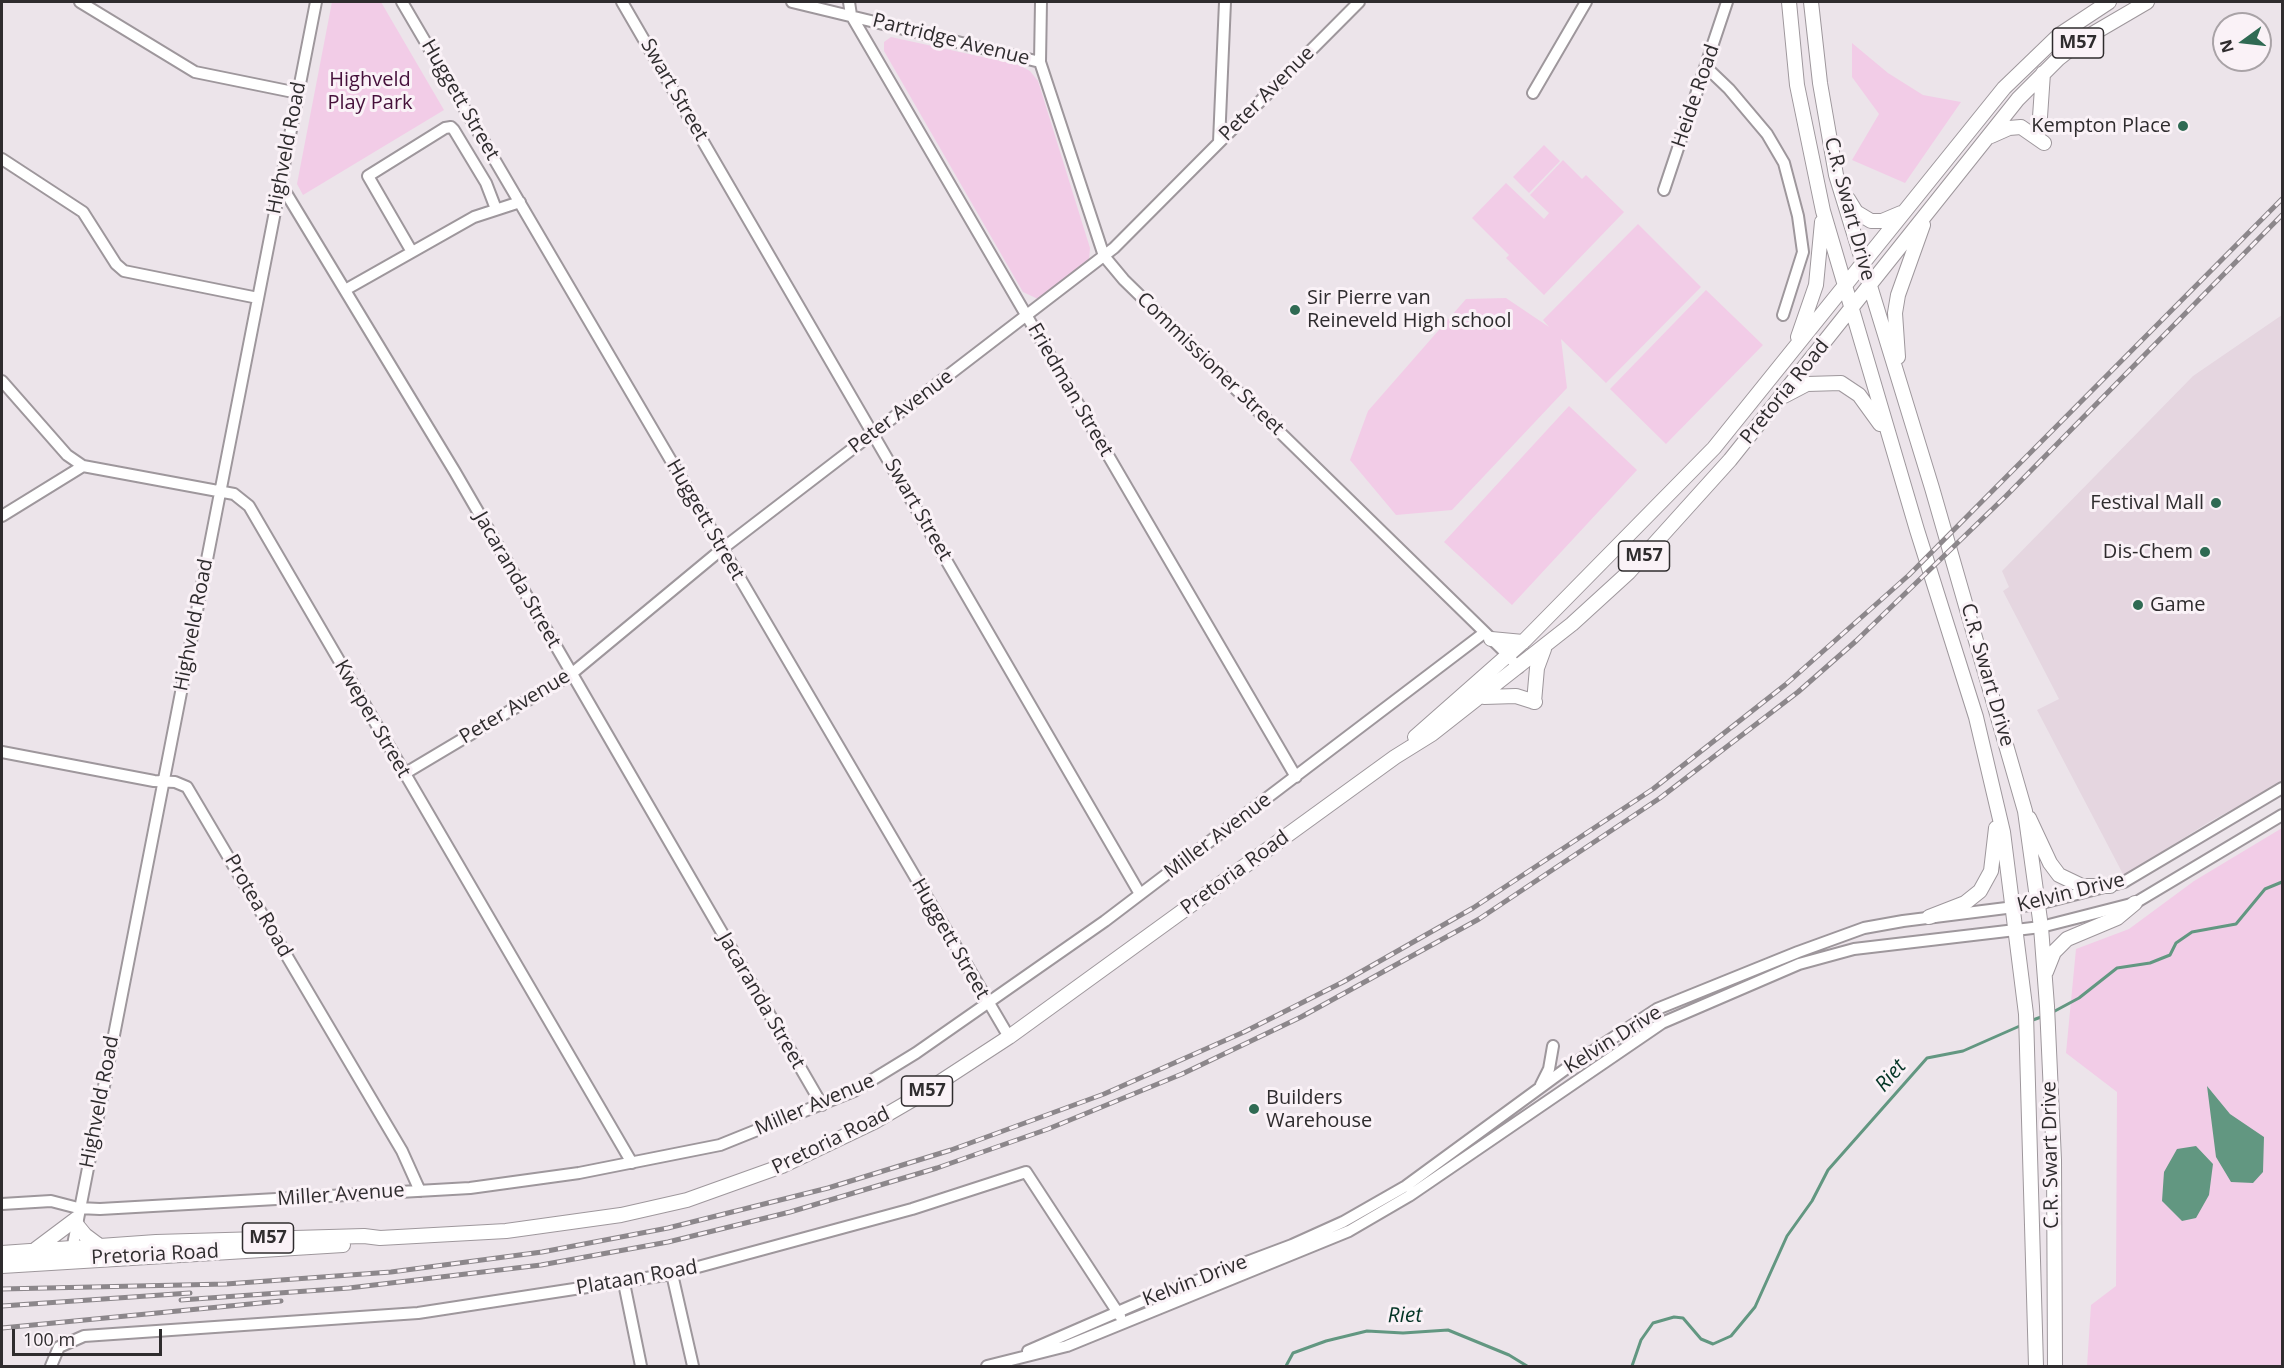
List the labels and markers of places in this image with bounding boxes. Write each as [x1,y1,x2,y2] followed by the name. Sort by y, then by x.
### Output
[2031,114,2171,138] place label: Kempton Place
[2176,119,2190,133] marker: Kempton Place
[1307,286,1511,333] place label: Sir Pierre van Reineveld High school
[1288,303,1302,317] marker: Sir Pierre van Reineveld High school
[2090,491,2204,515] place label: Festival Mall
[2209,496,2223,510] marker: Festival Mall
[2103,540,2193,564] place label: Dis-Chem
[2198,545,2212,559] marker: Dis-Chem
[2150,593,2205,617] place label: Game
[2131,598,2145,612] marker: Game
[1266,1086,1372,1133] place label: Builders Warehouse
[1247,1102,1261,1116] marker: Builders Warehouse

